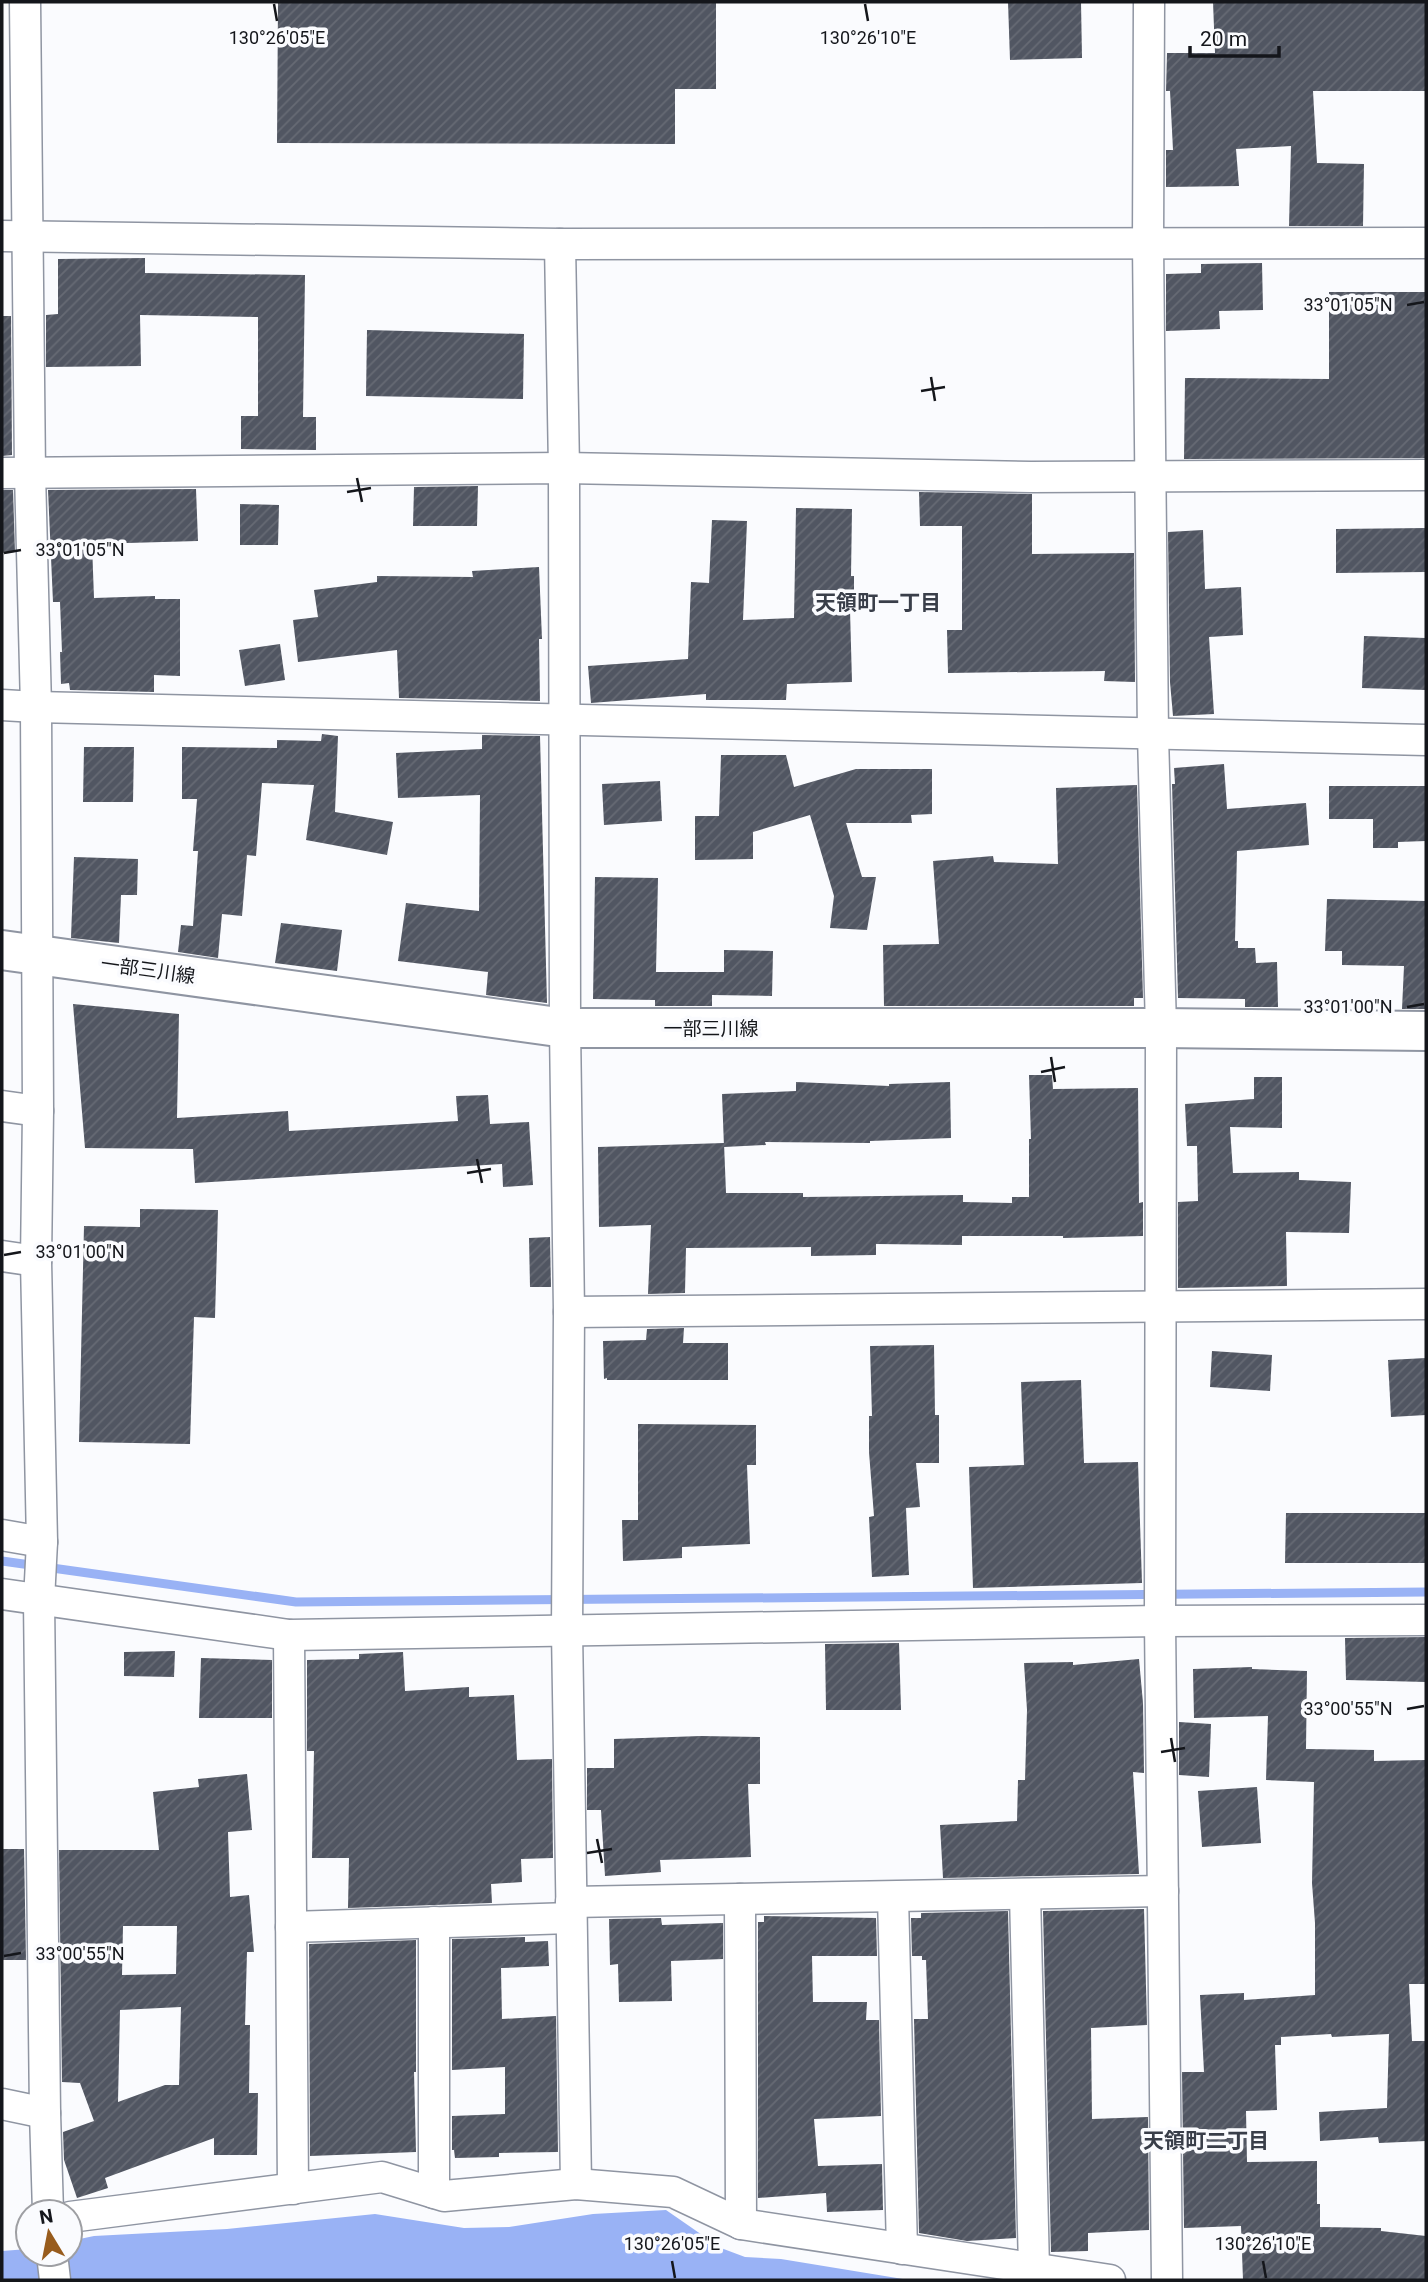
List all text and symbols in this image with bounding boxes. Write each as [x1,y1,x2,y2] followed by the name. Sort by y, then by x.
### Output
[1190,14,1279,58] scale bar
[229,27,325,48] text: 130°26'05"E
[820,27,916,48] text: 130°26'10"E
[1200,27,1247,51] text: 20 m
[1303,294,1393,315] text: 33°01'05"N
[35,539,125,560] text: 33°01'05"N
[815,591,941,615] district label: 天領町一丁目
[99,952,197,988] street label: 一部三川線
[1303,996,1393,1017] text: 33°01'00"N
[663,1017,759,1040] street label: 一部三川線
[35,1241,125,1262] text: 33°01'00"N
[1303,1698,1393,1719] text: 33°00'55"N
[35,1943,125,1964] text: 33°00'55"N
[1143,2129,1269,2153] district label: 天領町二丁目
[14,2198,84,2268] north arrow
[38,2204,55,2229] text: N
[624,2233,720,2254] text: 130°26'05"E
[1215,2233,1311,2254] text: 130°26'10"E

